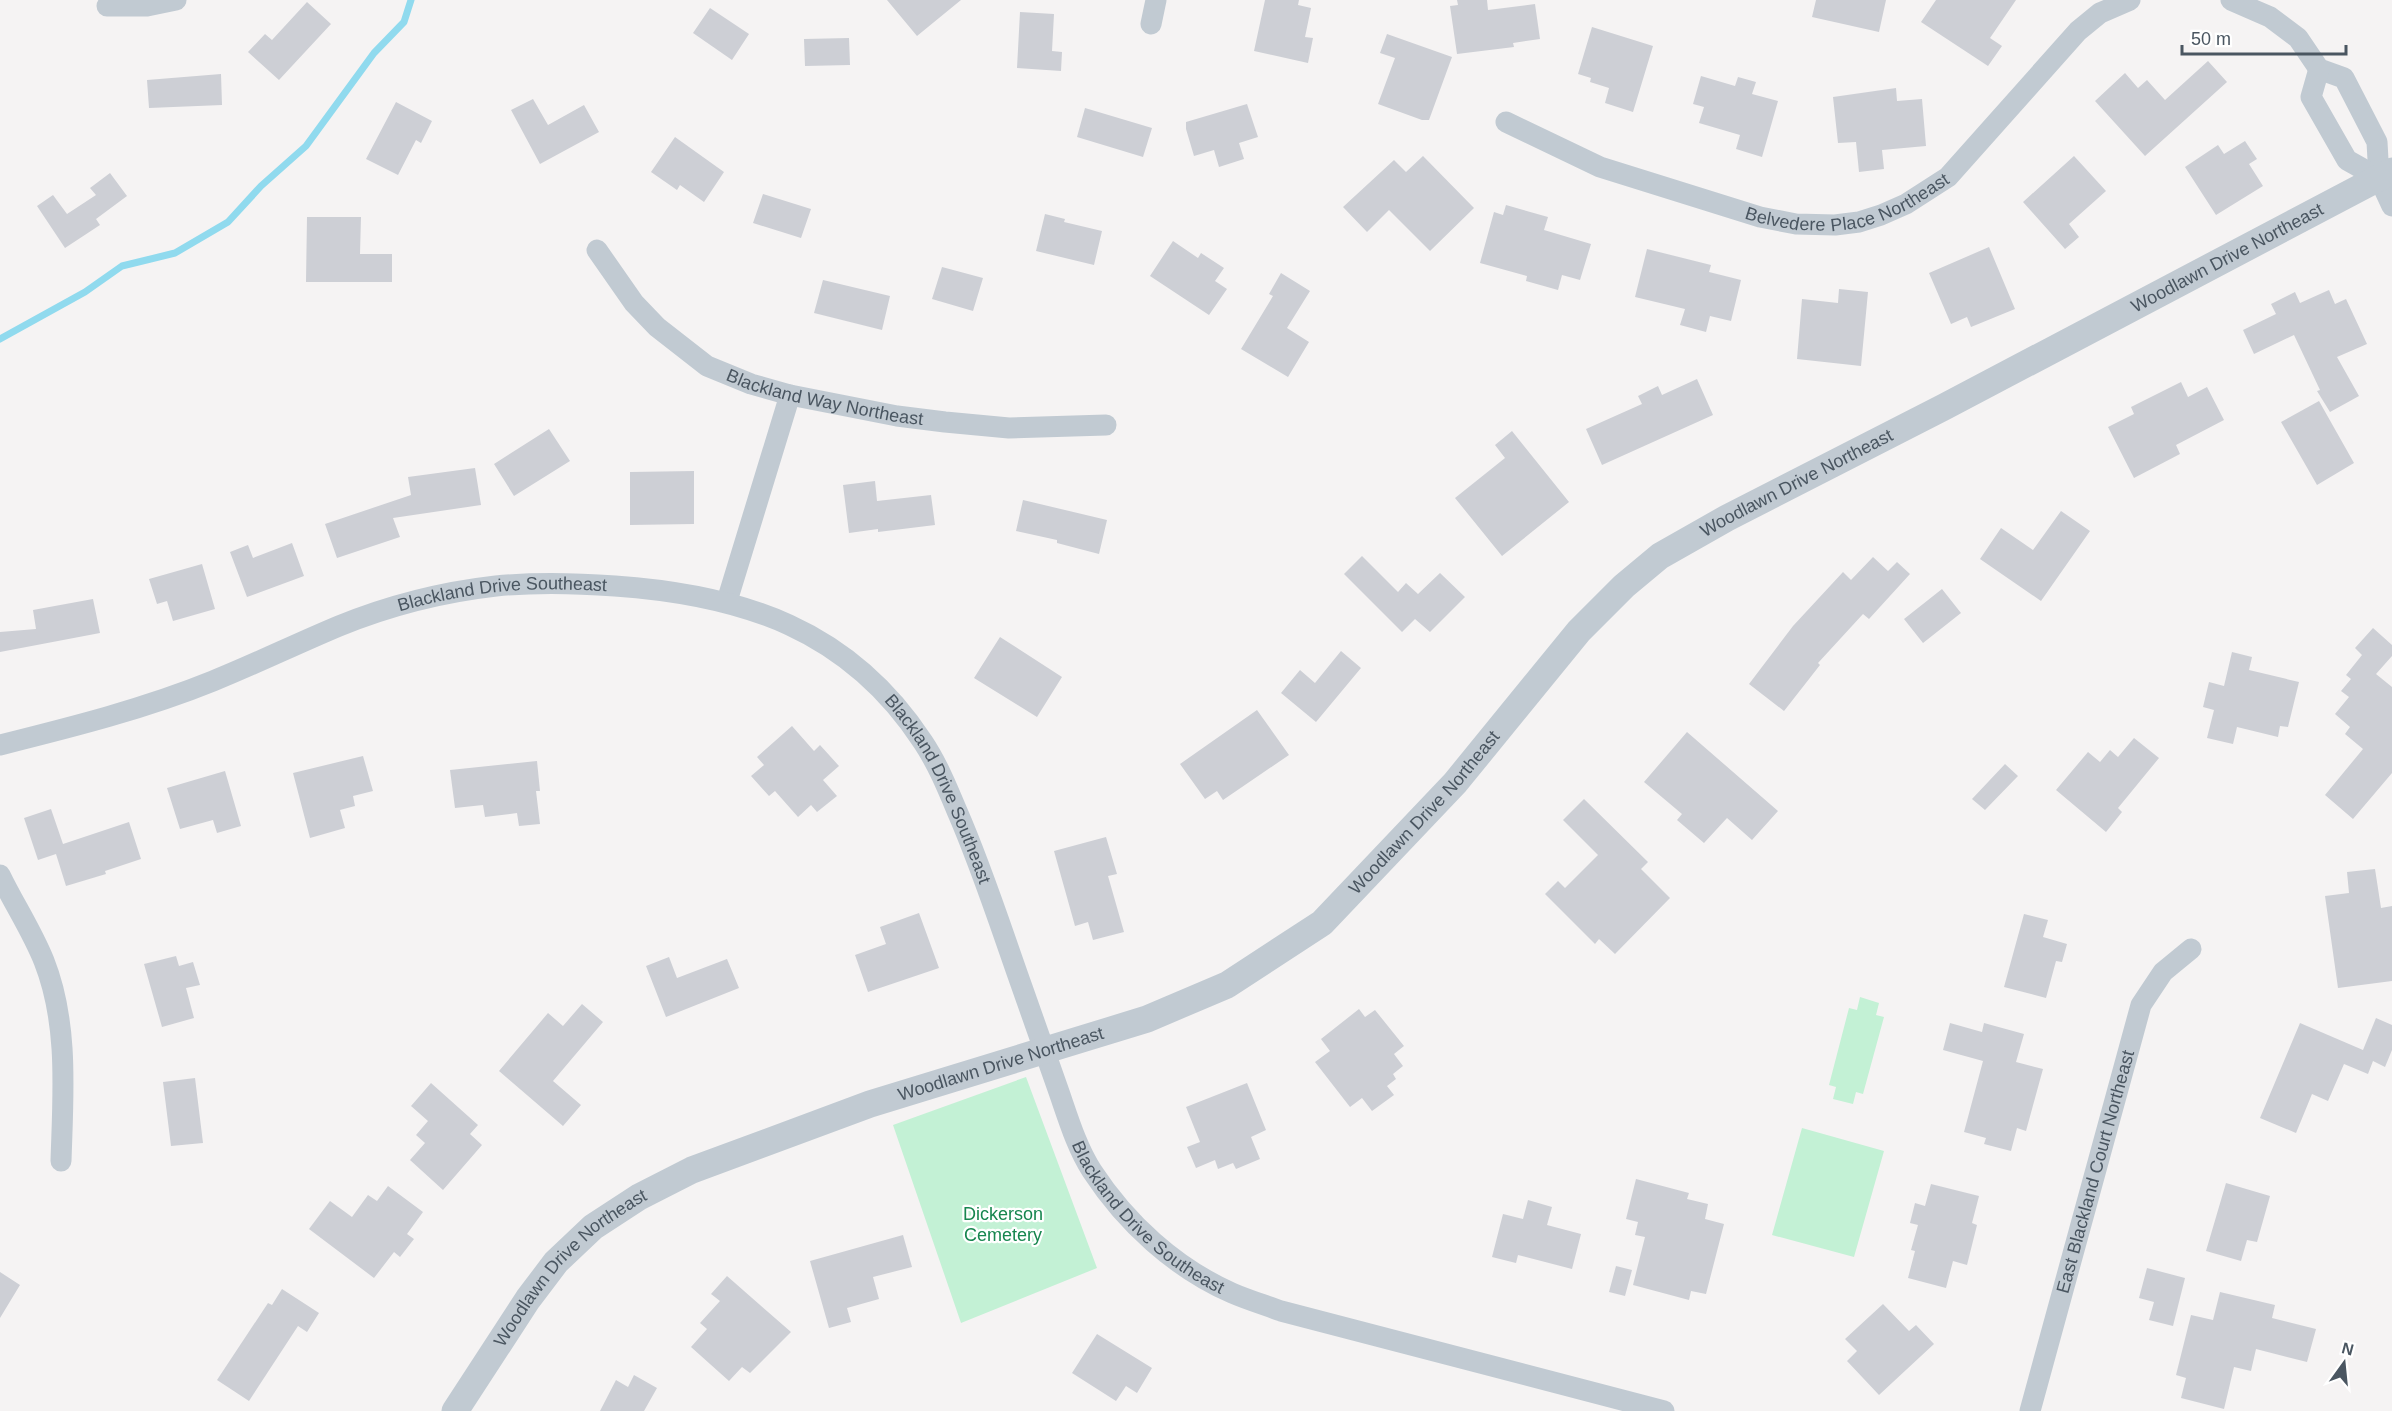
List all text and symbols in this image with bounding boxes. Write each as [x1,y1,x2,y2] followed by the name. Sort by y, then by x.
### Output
[2182,18,2346,56] scale bar
[2191,29,2231,49] text: 50 m
[1743,169,1953,235] street label: Belvedere Place Northeast
[2128,199,2326,317] street label: Woodlawn Drive Northeast
[724,365,924,429] street label: Blackland Way Northeast
[1697,425,1896,541] street label: Woodlawn Drive Northeast
[395,573,608,615] street label: Blackland Drive Southeast
[881,690,995,886] street label: Blackland Drive Southeast
[1345,727,1503,898] street label: Woodlawn Drive Northeast
[896,1023,1106,1105] street label: Woodlawn Drive Northeast
[2053,1048,2138,1296] street label: East Blackland Court Northeast
[1068,1138,1228,1298] street label: Blackland Drive Southeast
[490,1185,650,1350] street label: Woodlawn Drive Northeast
[963,1204,1043,1245] park label: Dickerson Cemetery
[2314,1333,2374,1393] north arrow
[2340,1339,2356,1359] text: N

